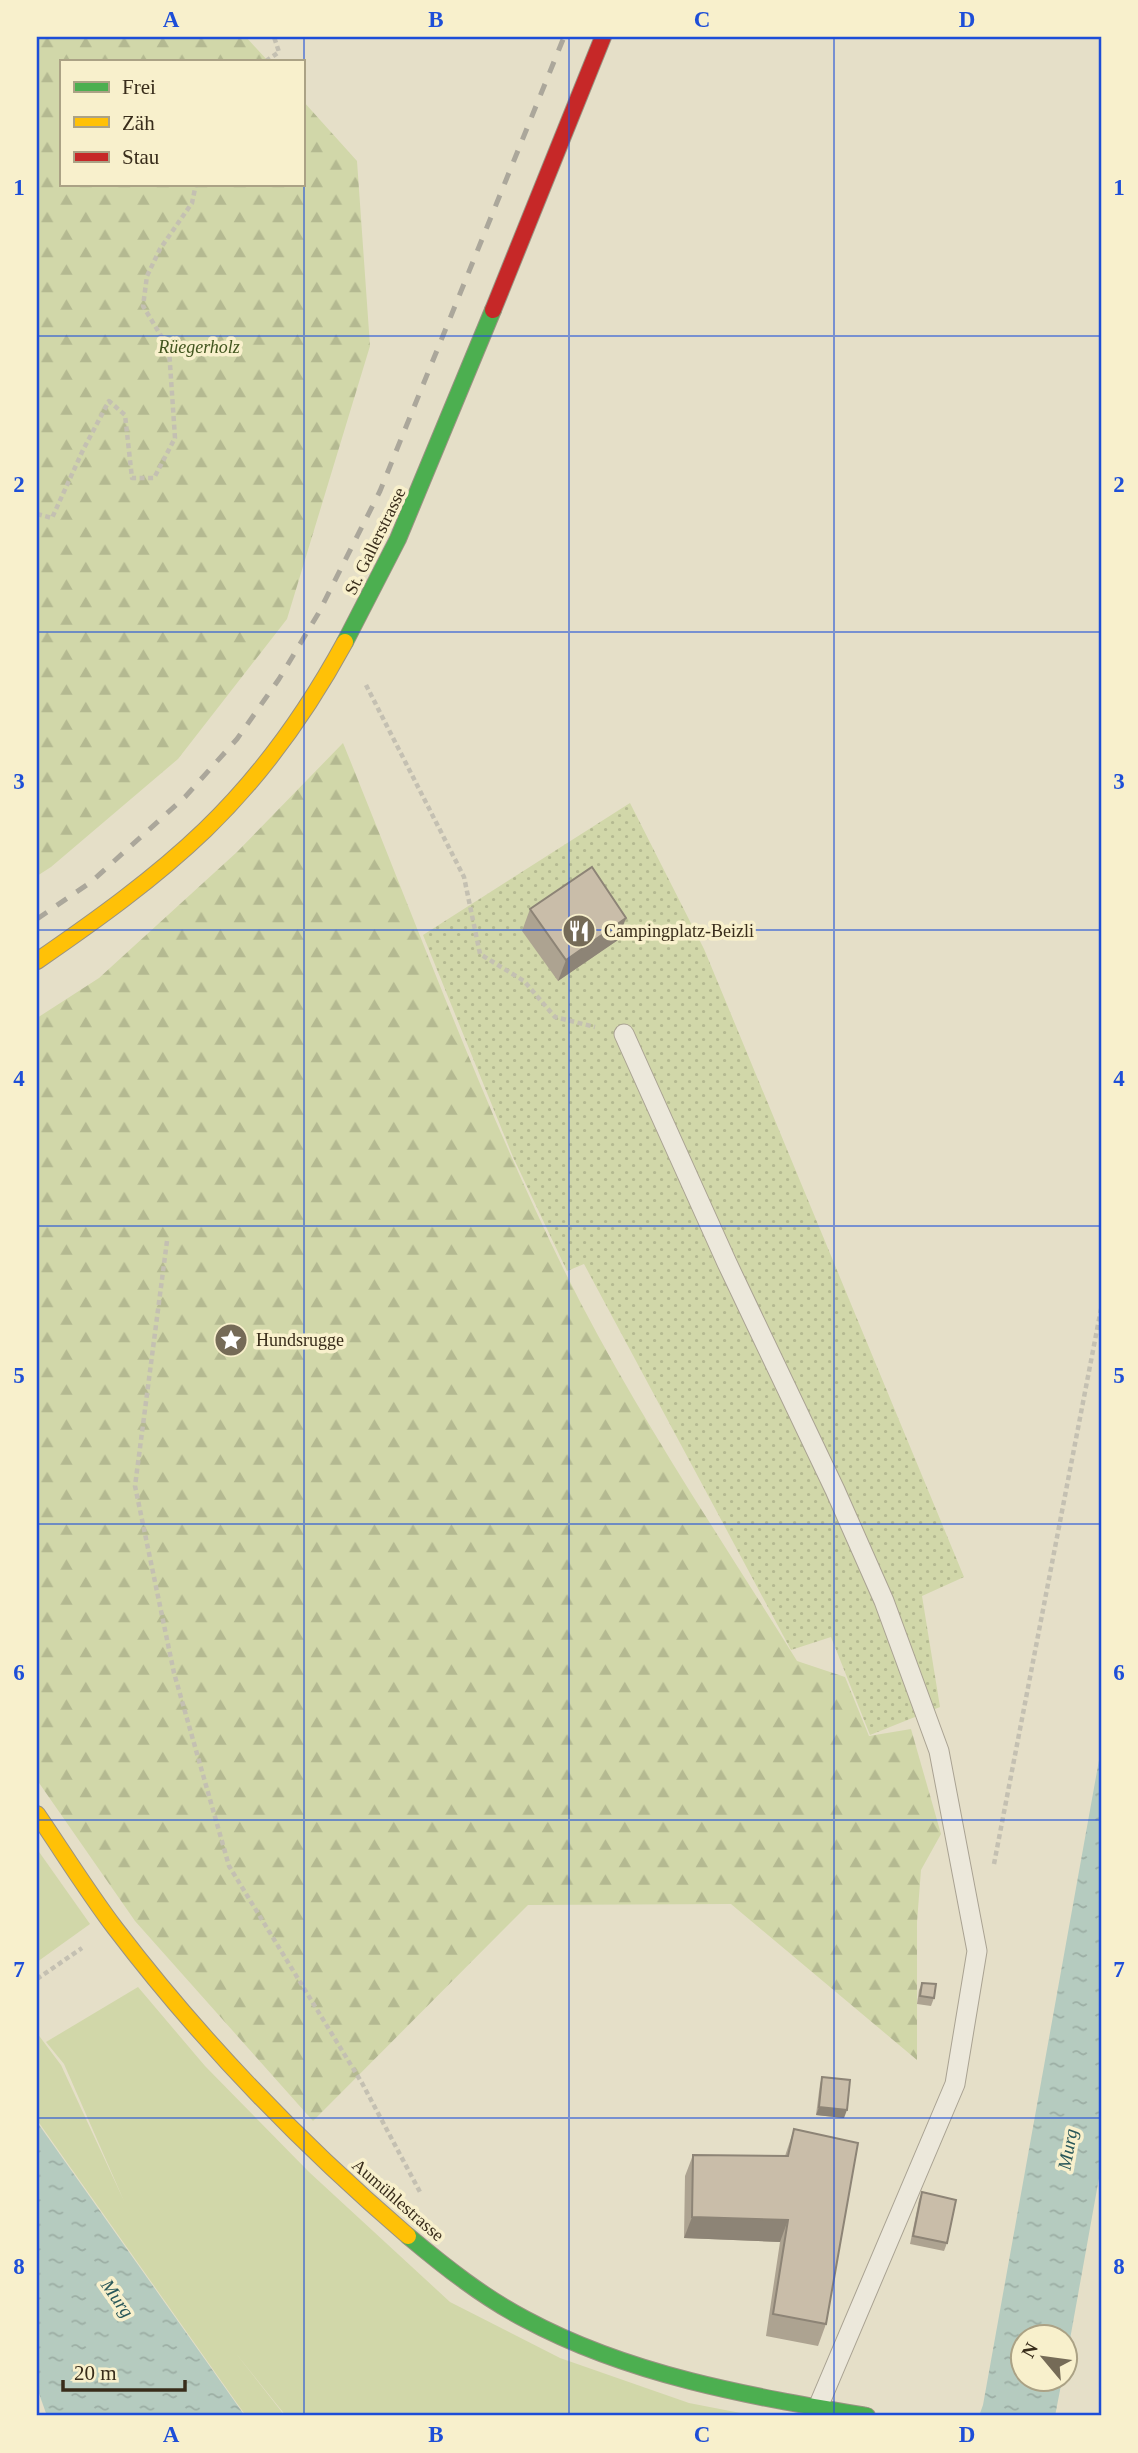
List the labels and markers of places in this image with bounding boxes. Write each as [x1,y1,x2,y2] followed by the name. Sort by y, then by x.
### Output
[560,912,598,950] restaurant icon: Campingplatz-Beizli
[604,921,754,941] place label: Campingplatz-Beizli
[212,1321,250,1359] place icon: Hundsrugge
[256,1330,344,1350] place label: Hundsrugge

